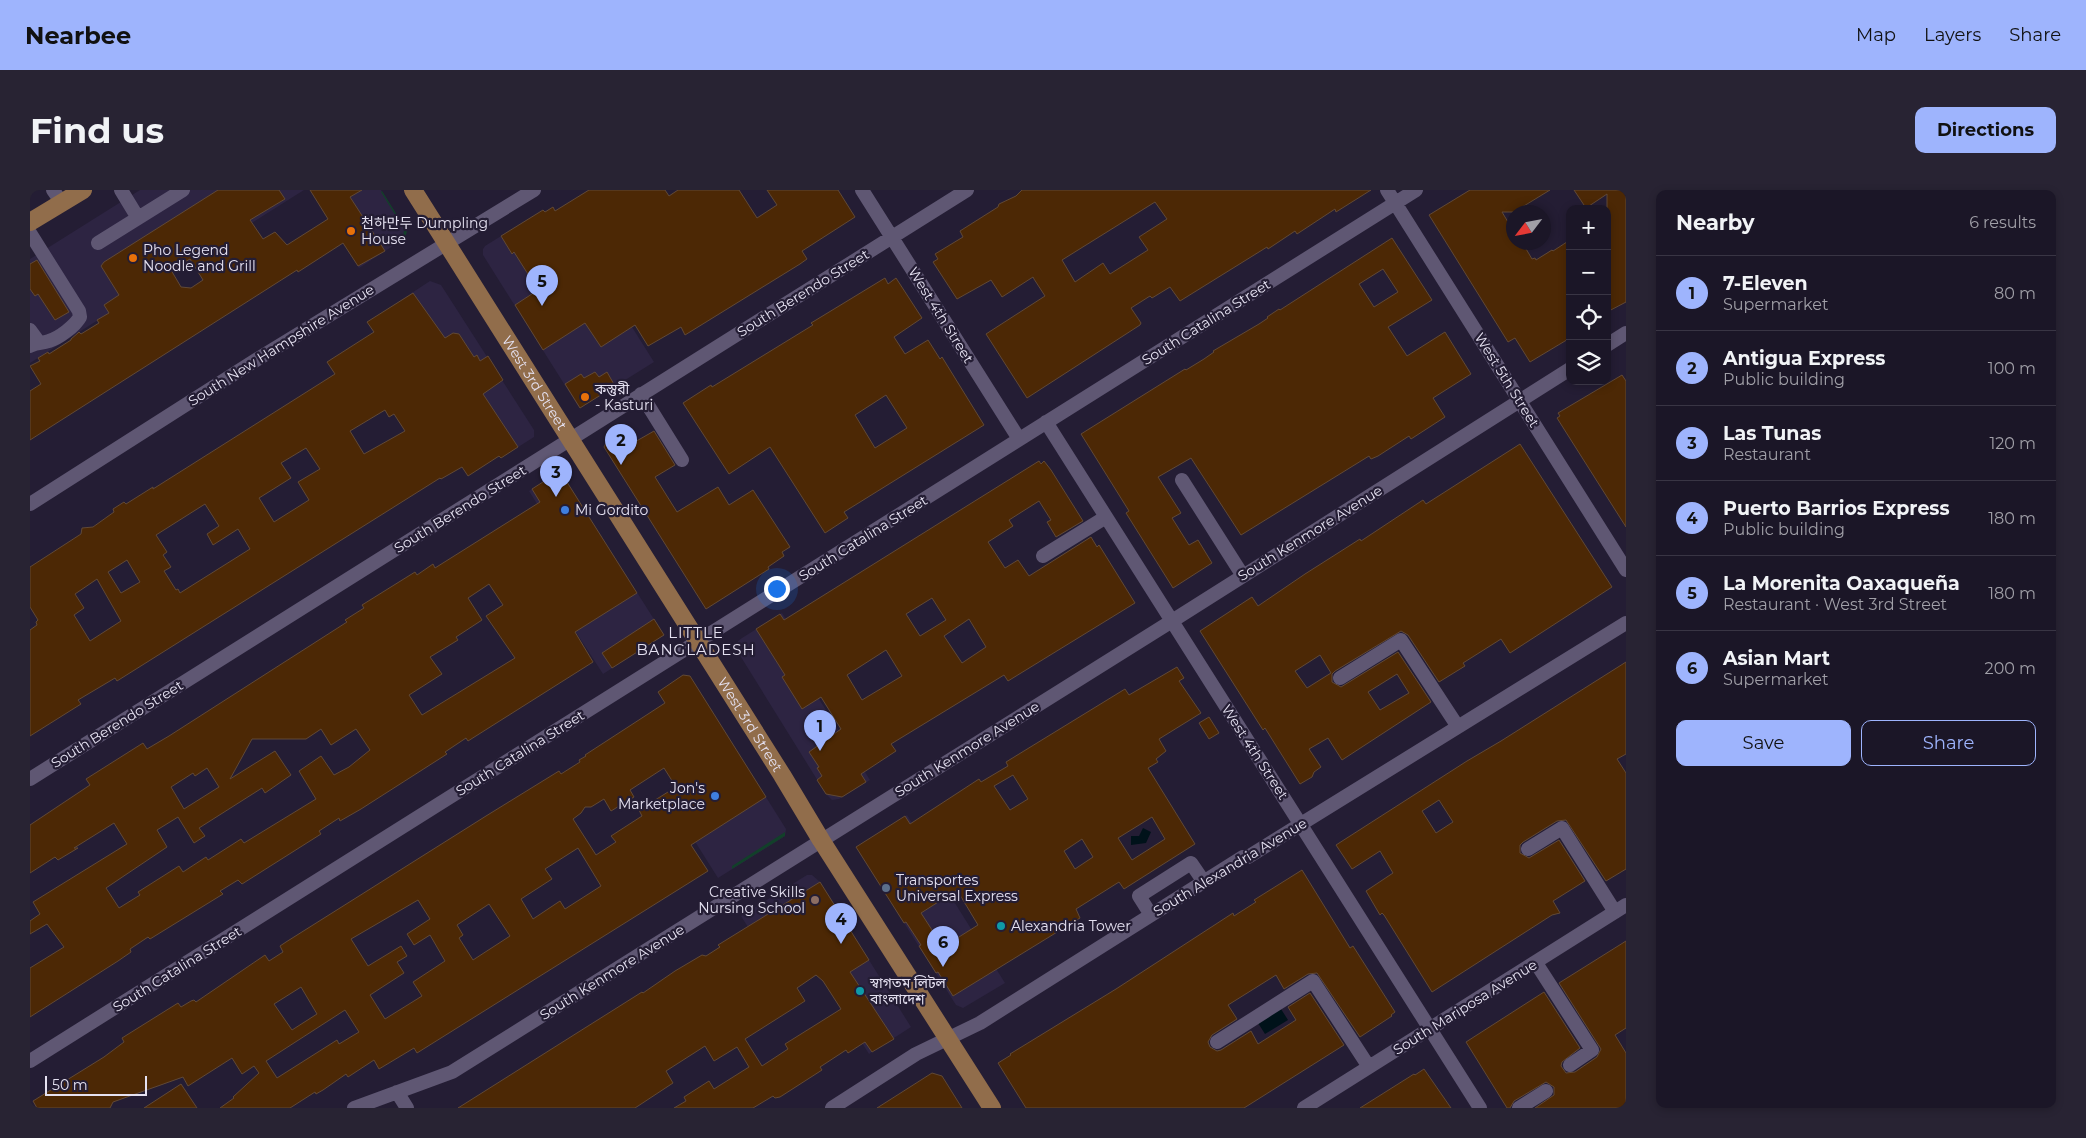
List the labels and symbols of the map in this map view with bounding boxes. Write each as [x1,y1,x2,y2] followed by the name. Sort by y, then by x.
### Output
[1506,205,1551,250] north arrow
[361,214,488,248] place label: 천하만두 Dumpling House
[345,225,357,237] marker: 천하만두 Dumpling House
[143,241,256,275] place label: Pho Legend Noodle and Grill
[734,245,873,341] street label: South Berendo Street
[127,252,139,264] marker: Pho Legend Noodle and Grill
[904,264,978,367] street label: West 4th Street
[526,265,558,306] pin: 5
[1138,275,1274,369] street label: South Catalina Street
[185,280,377,410] street label: South New Hampshire Avenue
[1471,329,1544,431] street label: West 5th Street
[498,332,571,434] street label: West 3rd Street
[594,380,653,414] place label: কস্তুরী - Kasturi
[579,391,591,403] marker: কস্তুরী - Kasturi
[605,424,637,465] pin: 2
[540,456,572,497] pin: 3
[391,461,530,557] street label: South Berendo Street
[1234,481,1386,585] street label: South Kenmore Avenue
[795,491,931,585] street label: South Catalina Street
[575,501,648,519] place label: Mi Gordito
[559,504,571,516] marker: Mi Gordito
[764,576,790,602] your location
[636,623,756,659] district label: LITTLE BANGLADESH
[714,674,787,775] street label: West 3rd Street
[48,676,187,772] street label: South Berendo Street
[891,697,1043,801] street label: South Kenmore Avenue
[1218,701,1293,803] street label: West 4th Street
[452,706,588,800] street label: South Catalina Street
[804,710,836,751] pin: 1
[618,779,705,813] place label: Jon's Marketplace
[709,790,721,802] marker: Jon's Marketplace
[1150,814,1310,920] street label: South Alexandria Avenue
[896,871,1018,905] place label: Transportes Universal Express
[880,882,892,894] marker: Transportes Universal Express
[698,883,805,917] place label: Creative Skills Nursing School
[809,894,821,906] marker: Creative Skills Nursing School
[825,903,857,944] pin: 4
[1011,917,1131,935] place label: Alexandria Tower
[536,920,688,1024] street label: South Kenmore Avenue
[995,920,1007,932] marker: Alexandria Tower
[109,922,245,1016] street label: South Catalina Street
[927,926,959,967] pin: 6
[1390,955,1540,1059] street label: South Mariposa Avenue
[869,974,947,1008] place label: স্বাগতম লিটল বাংলাদেশ
[854,985,866,997] marker: স্বাগতম লিটল বাংলাদেশ
[45,1073,148,1096] scale bar

